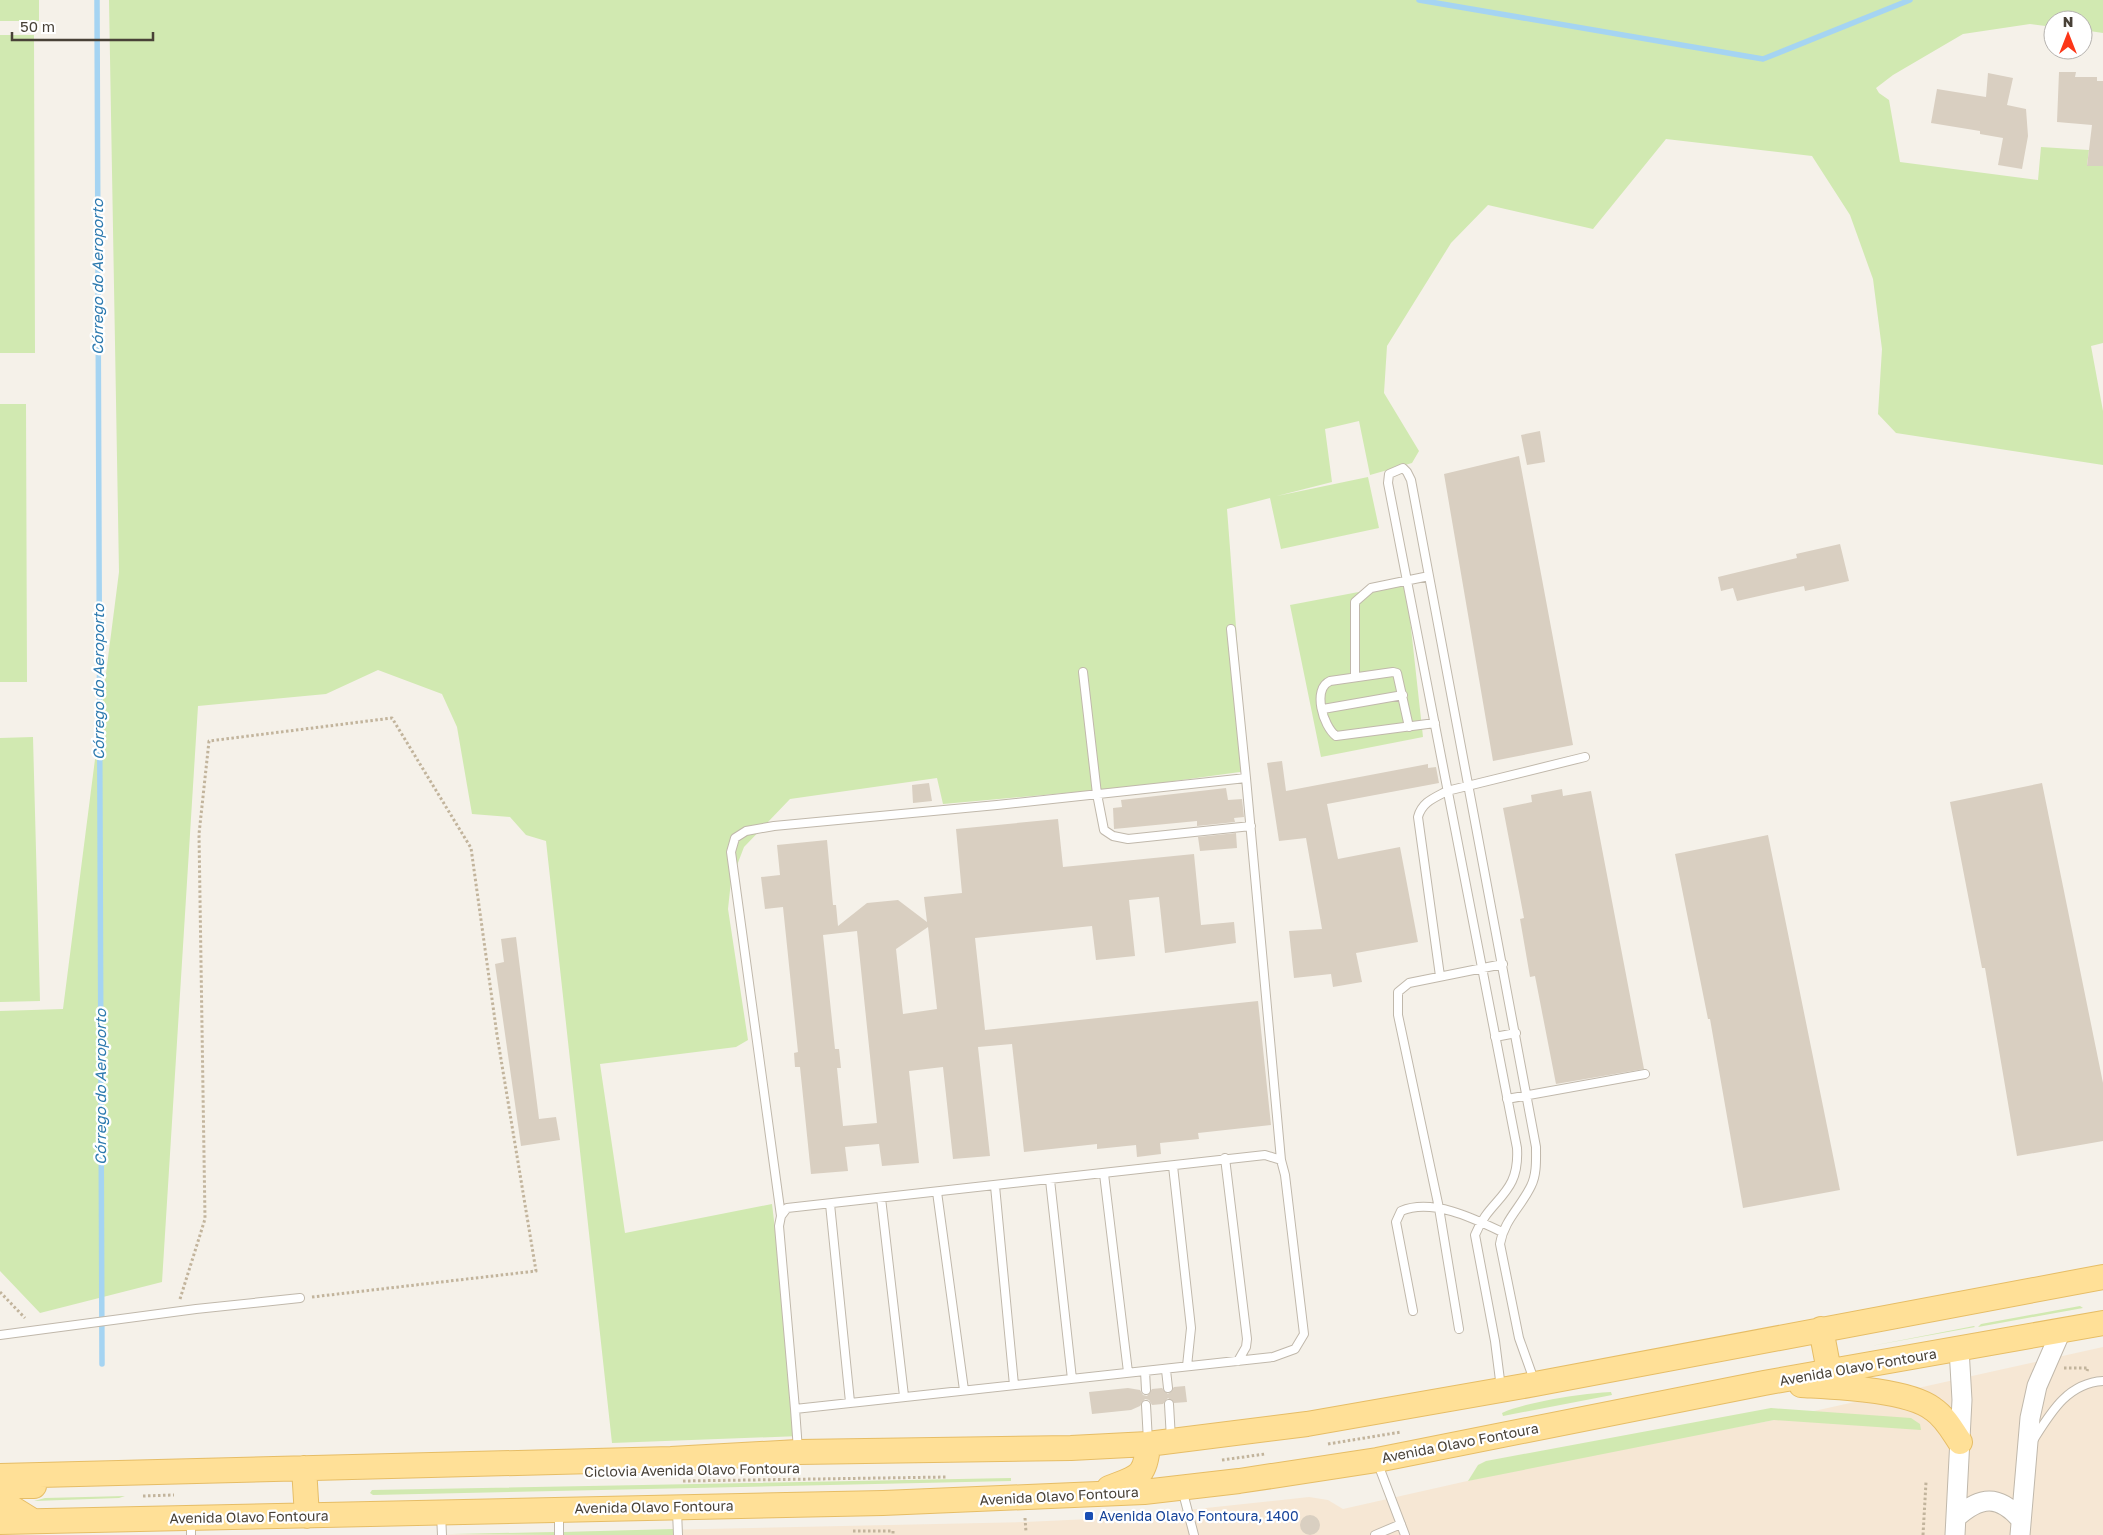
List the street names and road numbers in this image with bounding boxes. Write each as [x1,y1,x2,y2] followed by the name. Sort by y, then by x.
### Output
[1778,1344,1938,1389] street label: Avenida Olavo Fontoura
[1380,1419,1540,1466] street label: Avenida Olavo Fontoura
[584,1459,800,1480] street label: Ciclovia Avenida Olavo Fontoura
[979,1483,1139,1508] street label: Avenida Olavo Fontoura
[574,1497,734,1516] street label: Avenida Olavo Fontoura
[169,1507,329,1526] street label: Avenida Olavo Fontoura

